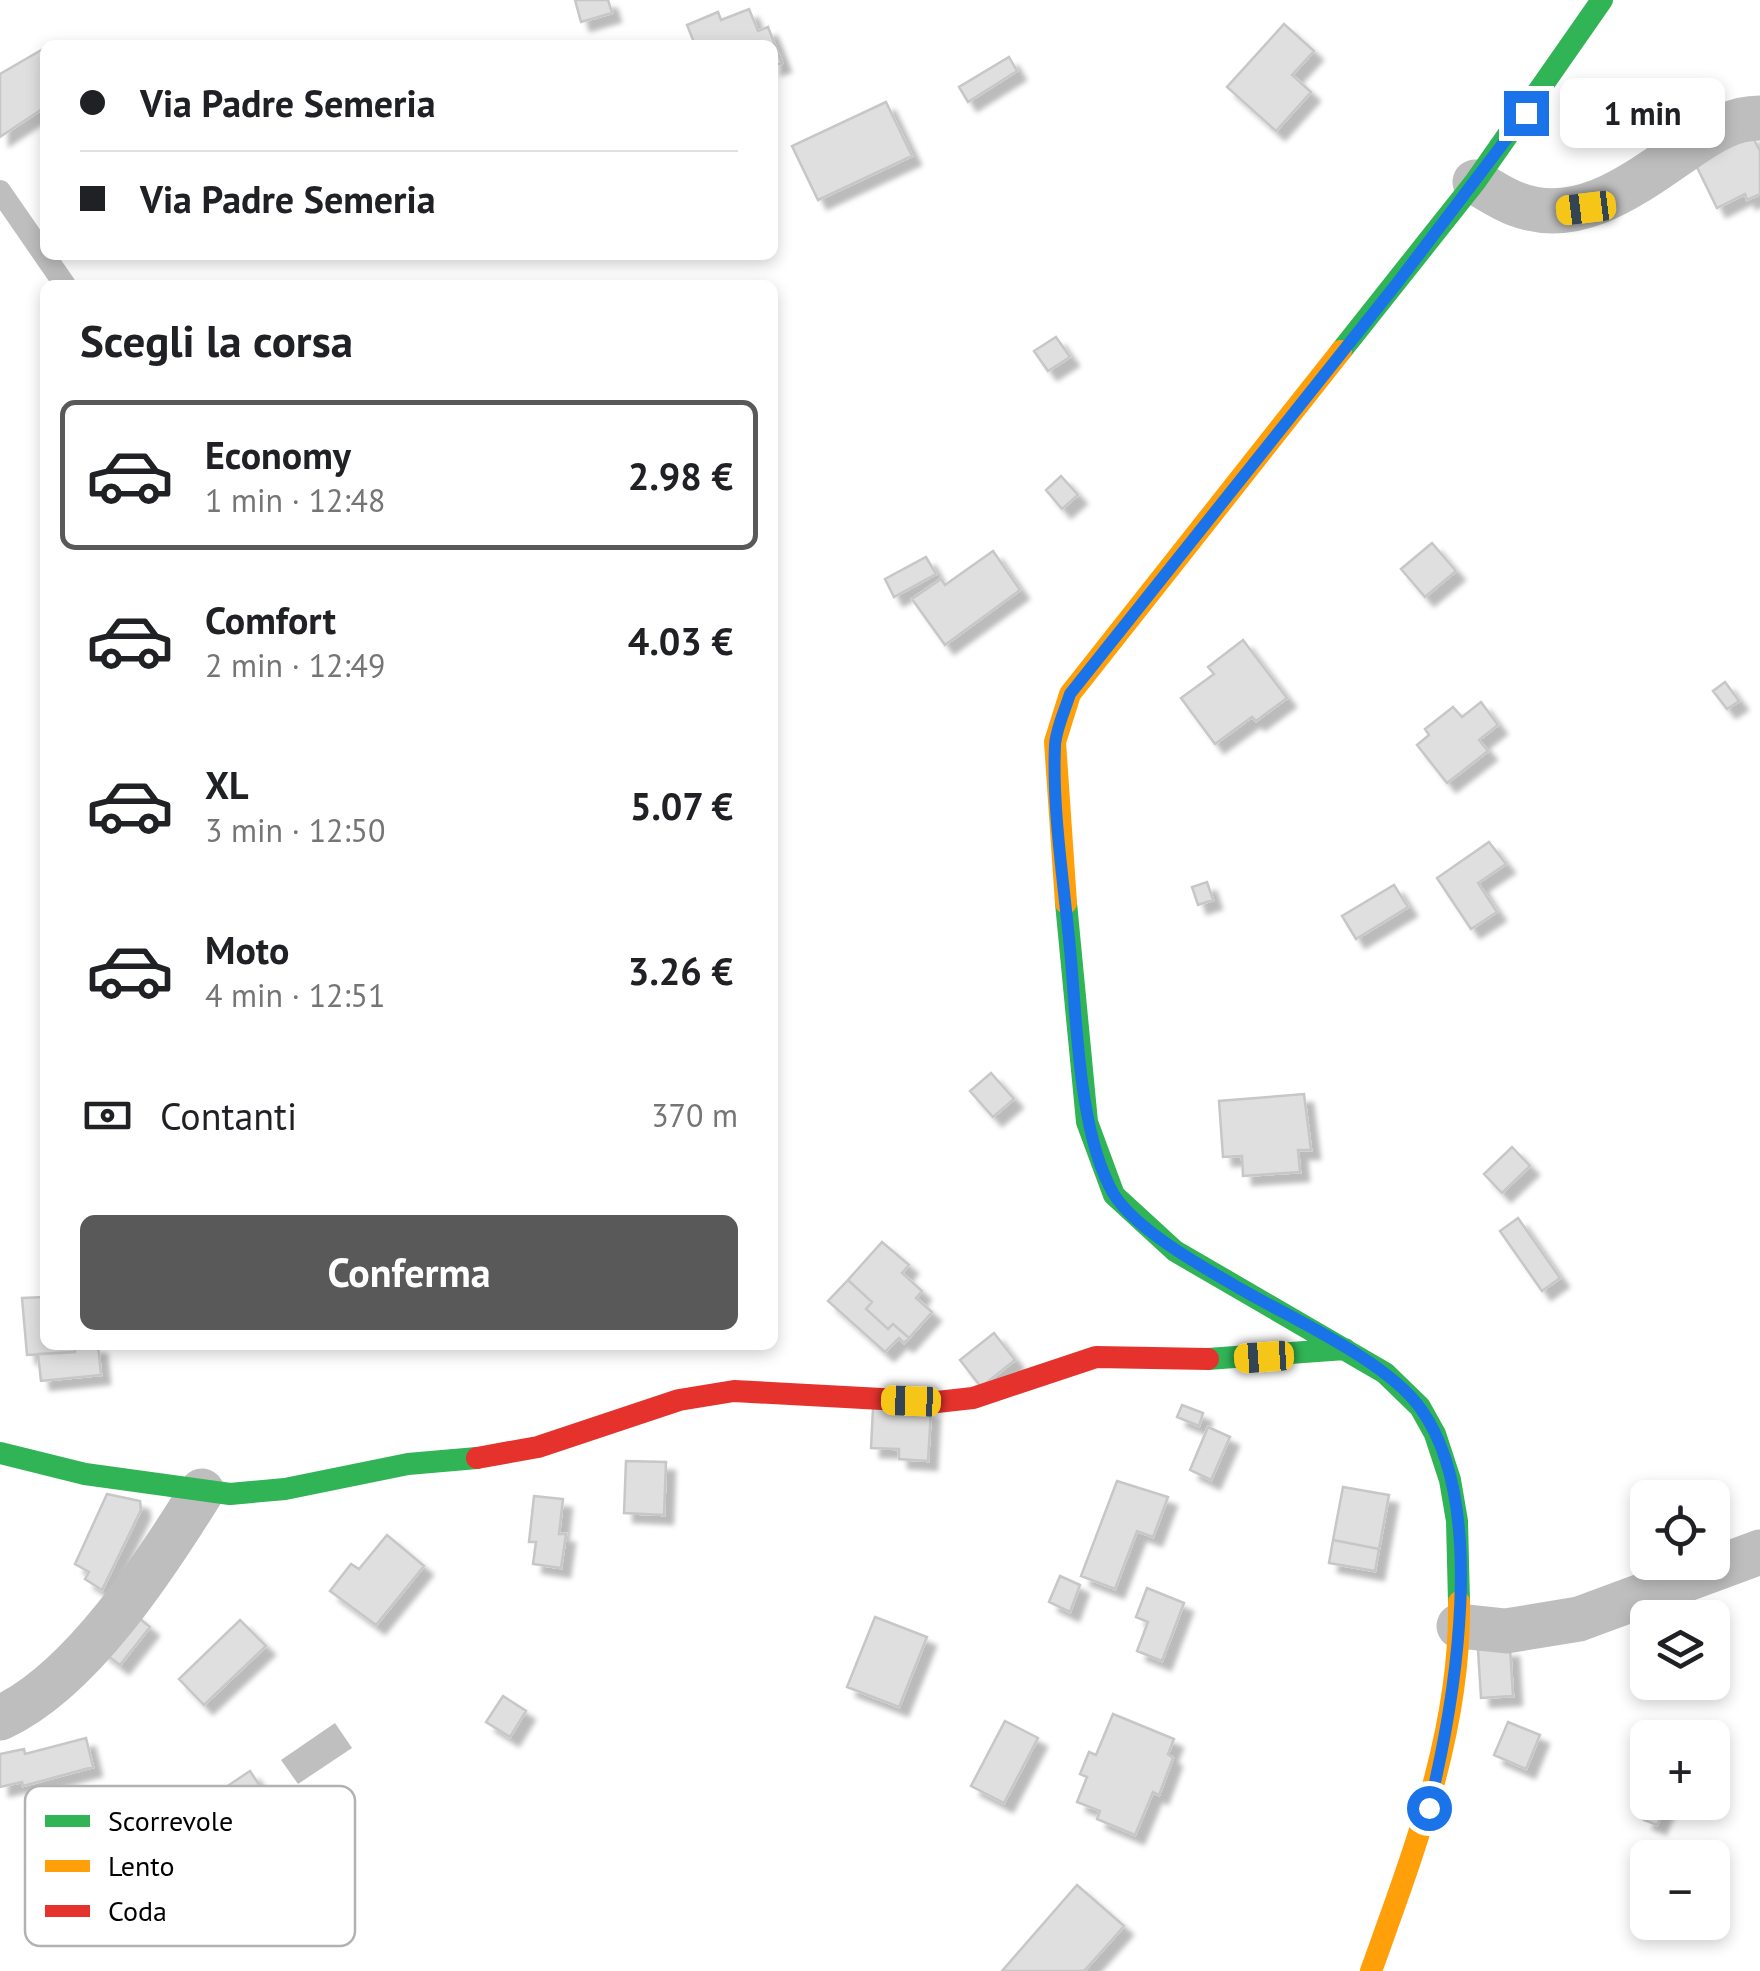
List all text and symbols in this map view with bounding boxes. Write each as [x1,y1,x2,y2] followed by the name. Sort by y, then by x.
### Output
[140,78,436,127] text: Via Padre Semeria
[1561,78,1726,148] callout: 1 min
[1504,91,1549,136] route end
[1603,92,1682,134] text: 1 min
[140,174,436,223] text: Via Padre Semeria
[1554,189,1618,227] car
[80,311,353,369] text: Scegli la corsa
[85,430,175,520] icon: car
[205,430,351,479] text: Economy
[628,451,733,500] text: 2.98 €
[205,479,385,521] text: 1 min · 12:48
[85,595,175,685] icon: car
[205,595,336,644] text: Comfort
[628,616,733,665] text: 4.03 €
[205,644,385,686] text: 2 min · 12:49
[85,760,175,850] icon: car
[205,760,249,809] text: XL
[630,781,733,830] text: 5.07 €
[205,809,385,851] text: 3 min · 12:50
[85,925,175,1015] icon: car
[205,925,289,974] text: Moto
[628,946,733,995] text: 3.26 €
[205,974,385,1016] text: 4 min · 12:51
[80,1088,135,1143] icon: cash
[160,1091,297,1140] text: Contanti
[651,1094,738,1136] text: 370 m
[80,1215,738,1330] button: Conferma
[1233,1340,1295,1374] car
[880,1385,942,1417] car
[1630,1480,1730,1940] map controls
[1630,1480,1730,1580] button: locate
[1630,1600,1730,1700] button: layers
[1630,1720,1730,1820] button: +
[25,1786,355,1946] legend
[1407,1786,1452,1831] route start
[108,1802,233,1839] text: Scorrevole
[1630,1840,1730,1940] button: −
[108,1847,175,1884] text: Lento
[108,1892,167,1929] text: Coda

